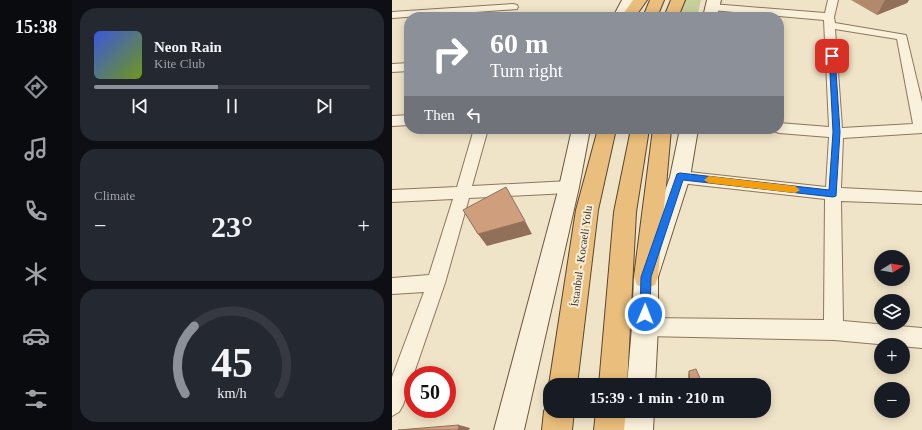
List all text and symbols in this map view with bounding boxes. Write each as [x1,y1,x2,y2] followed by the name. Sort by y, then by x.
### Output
[15,17,57,37] text: 15:38
[424,28,476,80] icon: right
[490,28,548,59] text: 60 m
[154,39,222,55] text: Neon Rain
[815,39,849,73] pin
[821,45,843,67] icon: arrive
[154,56,205,71] text: Kite Club
[490,61,563,81] text: Turn right
[22,73,50,101] icon: directions
[129,95,151,117] icon: previous
[221,95,243,117] icon: pause
[313,95,335,117] icon: next
[463,104,485,126] icon: left
[424,107,455,123] text: Then
[22,135,50,163] icon: music
[94,188,135,203] text: Climate
[22,197,50,225] icon: phone
[568,204,594,307] street label: İstanbul - Kocaeli Yolu
[211,210,253,243] text: 23°
[94,213,106,238] text: −
[358,213,370,238] text: +
[874,250,910,286] north arrow
[874,250,910,418] map controls
[22,260,50,288] icon: climate
[624,293,666,335] position arrow
[874,294,910,330] button: layers
[22,322,50,350] icon: car
[874,338,910,374] button: +
[211,339,253,385] text: 45
[404,366,456,418] speed limit sign: 50
[874,382,910,418] button: −
[217,384,247,400] text: km/h
[22,385,50,413] icon: filters
[590,390,725,406] text: 15:39 · 1 min · 210 m

